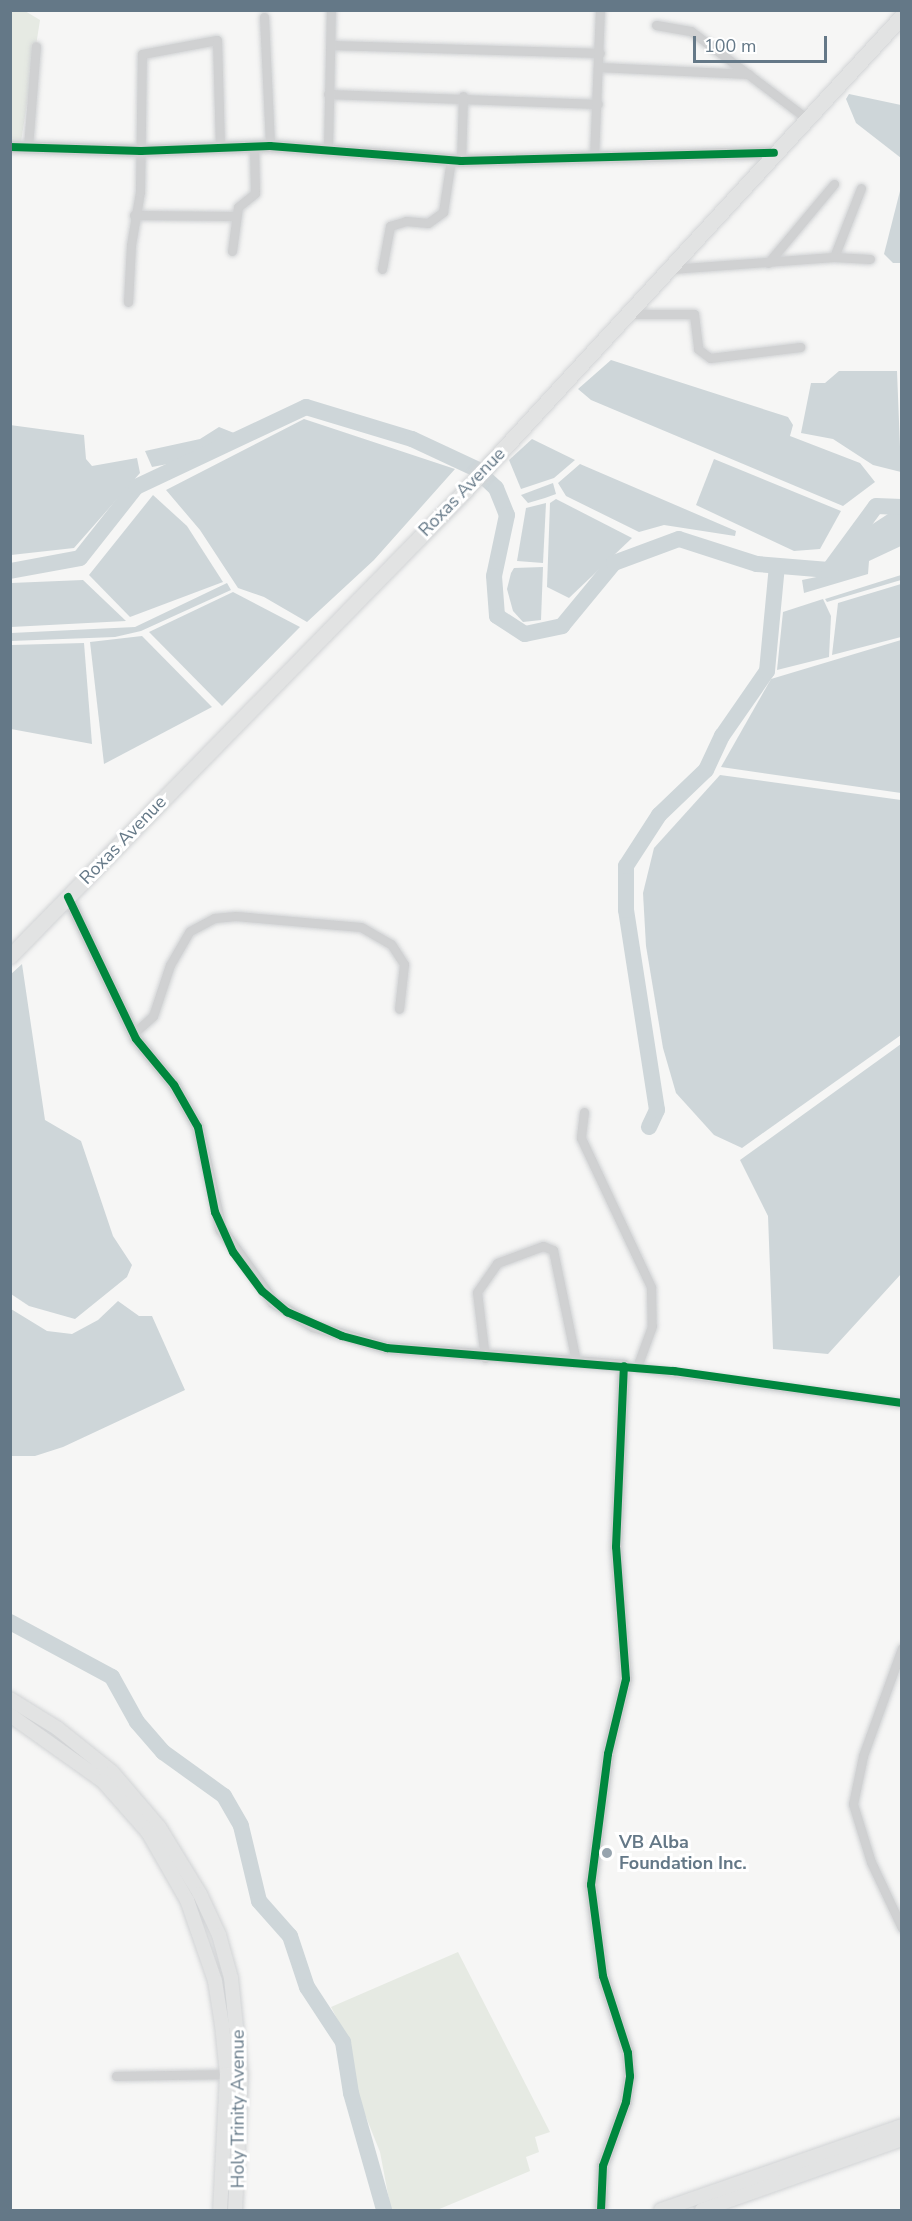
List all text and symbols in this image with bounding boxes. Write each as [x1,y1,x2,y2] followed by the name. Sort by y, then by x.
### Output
[696,24,830,62] scale bar
[704,34,756,58] text: 100 m
[414,443,510,541] street label: Roxas Avenue
[75,791,171,889] street label: Roxas Avenue
[619,1832,747,1874] place label: VB Alba Foundation Inc.
[600,1846,614,1860] marker: VB Alba Foundation Inc.
[227,2030,249,2188] street label: Holy Trinity Avenue

